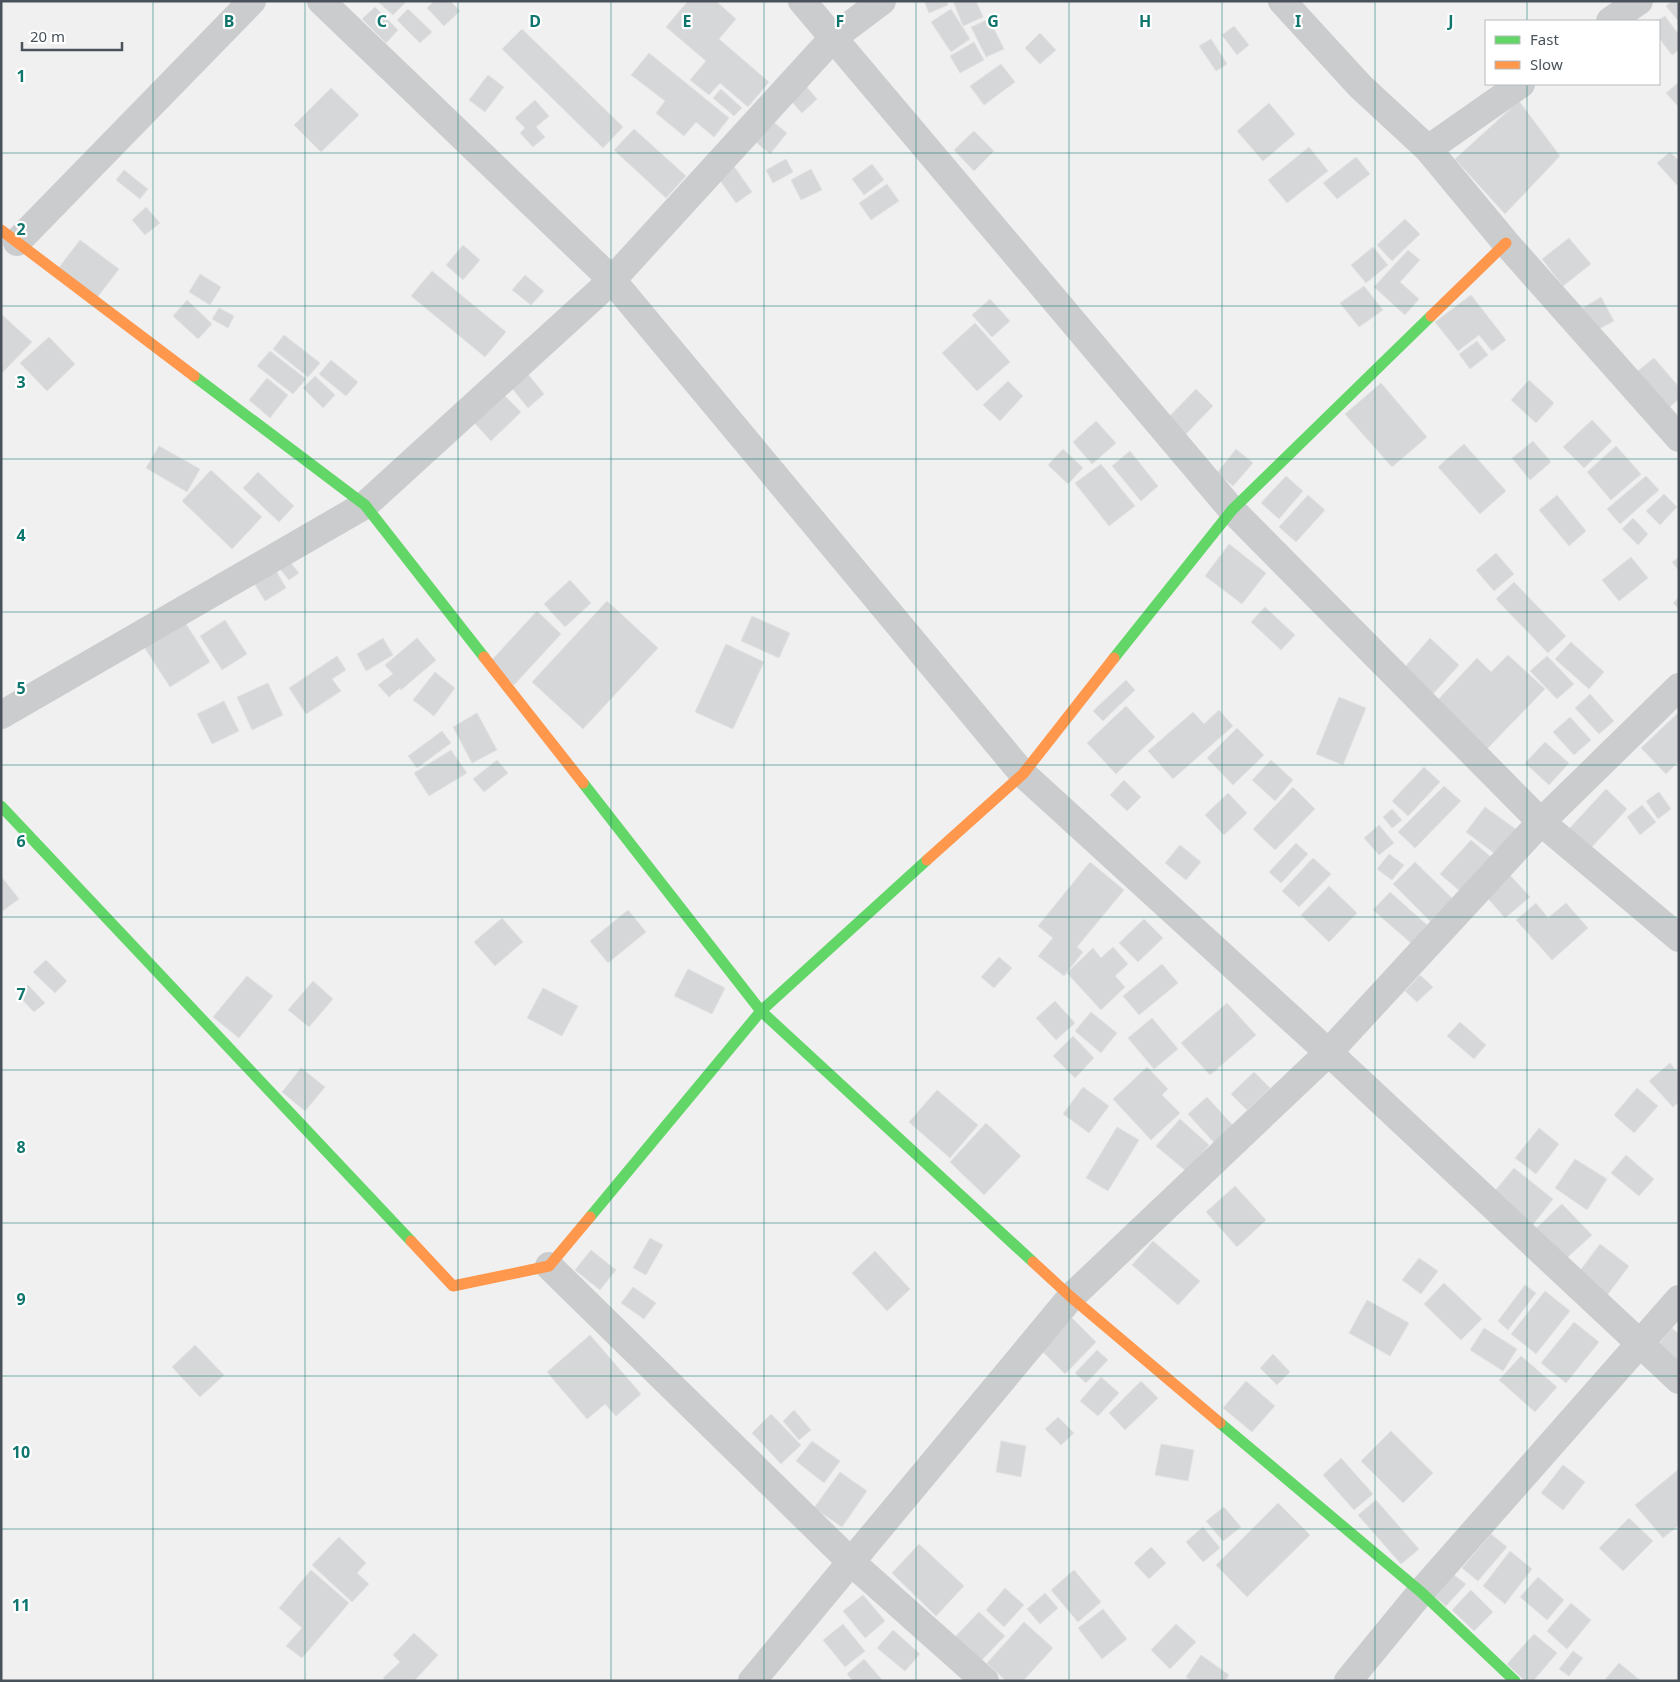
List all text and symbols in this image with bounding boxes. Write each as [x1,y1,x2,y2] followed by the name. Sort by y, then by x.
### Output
[224,10,234,32] text: B
[377,10,387,32] text: C
[529,10,541,32] text: D
[683,10,692,32] text: E
[836,10,844,32] text: F
[987,10,999,32] text: G
[1139,10,1151,32] text: H
[1295,10,1301,32] text: I
[1446,10,1454,32] text: J
[22,20,122,52] scale bar
[1485,20,1660,85] legend
[30,26,65,46] text: 20 m
[1530,29,1559,49] text: Fast
[1530,54,1563,74] text: Slow
[16,65,26,87] text: 1
[16,218,26,240] text: 2
[16,371,26,393] text: 3
[16,524,26,546] text: 4
[16,677,26,699] text: 5
[16,830,26,852] text: 6
[16,983,26,1005] text: 7
[16,1136,26,1158] text: 8
[16,1288,26,1310] text: 9
[12,1441,30,1463] text: 10
[12,1594,30,1616] text: 11

